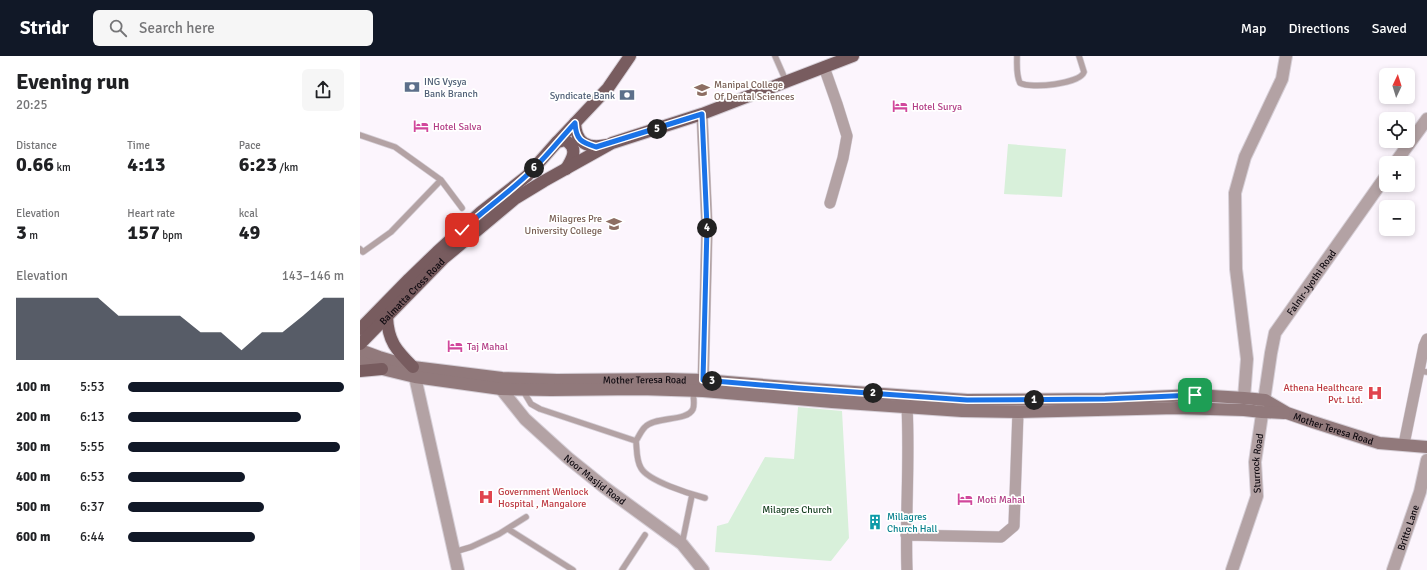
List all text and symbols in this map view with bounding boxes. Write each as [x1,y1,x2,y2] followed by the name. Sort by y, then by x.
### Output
[93,10,373,46] search box
[20,16,69,40] text: Stridr
[107,17,129,39] icon: search
[139,19,215,37] text: Search here
[1241,20,1267,37] text: Map
[1289,20,1350,37] text: Directions
[1372,20,1407,37] text: Saved
[16,68,130,95] text: Evening run
[1379,68,1415,104] north arrow
[1379,68,1415,236] map controls
[302,69,344,111] button: share
[424,76,478,100] place label: ING Vysya Bank Branch
[403,78,421,96] bank icon: ING Vysya Bank Branch
[714,79,795,103] place label: Manipal College Of Dental Sciences
[693,81,711,99] school or university icon: Manipal College Of Dental Sciences
[618,86,636,104] bank icon: Syndicate Bank
[550,90,615,102] place label: Syndicate Bank
[16,97,48,113] text: 20:25
[891,97,909,115] hotel icon: Hotel Surya
[912,101,962,113] place label: Hotel Surya
[1379,112,1415,148] button: locate
[412,117,430,135] hotel icon: Hotel Salva
[647,119,667,139] pin: 5
[433,121,481,133] place label: Hotel Salva
[654,122,660,135] text: 5
[16,139,57,152] text: Distance
[127,139,150,152] text: Time
[239,139,261,152] text: Pace
[16,152,54,177] text: 0.66
[127,152,166,177] text: 4:13
[239,152,277,177] text: 6:23
[1379,156,1415,192] button: +
[524,158,544,178] pin: 6
[54,161,71,174] text: km
[277,161,298,174] text: /km
[531,161,537,174] text: 6
[1379,200,1415,236] button: −
[16,207,60,220] text: Elevation
[127,207,175,220] text: Heart rate
[239,207,258,220] text: kcal
[445,213,479,247] pin
[525,213,602,237] place label: Milagres Pre University College
[605,215,623,233] school or university icon: Milagres Pre University College
[697,218,717,238] pin: 4
[451,219,473,241] icon: check
[16,220,27,245] text: 3
[127,220,160,245] text: 157
[239,220,260,245] text: 49
[704,221,710,234] text: 4
[27,229,38,242] text: m
[160,229,183,242] text: bpm
[1284,248,1339,318] street label: Falnir-Jyothi Road
[377,256,448,328] street label: Balmatta Cross Road
[16,268,68,284] text: Elevation
[282,268,344,284] text: 143–146 m
[446,337,464,355] hotel icon: Taj Mahal
[467,341,508,353] place label: Taj Mahal
[702,371,722,391] pin: 3
[603,374,687,387] street label: Mother Teresa Road
[709,374,715,387] text: 3
[1178,378,1212,412] pin
[16,379,50,395] text: 100 m
[80,379,105,395] text: 5:53
[1284,382,1363,406] place label: Athena Healthcare Pvt. Ltd.
[863,383,883,403] pin: 2
[1184,384,1206,406] icon: arrive
[1366,384,1384,402] hospital icon: Athena Healthcare Pvt. Ltd.
[870,386,876,399] text: 2
[1024,390,1044,410] pin: 1
[1031,393,1037,406] text: 1
[16,409,50,425] text: 200 m
[80,409,105,425] text: 6:13
[1291,411,1375,448] street label: Mother Teresa Road
[1250,433,1266,494] street label: Sturrock Road
[16,439,50,455] text: 300 m
[80,439,105,455] text: 5:55
[561,452,628,508] street label: Noor Masjid Road
[16,469,50,485] text: 400 m
[80,469,105,485] text: 6:53
[498,486,589,510] place label: Government Wenlock Hospital , Mangalore
[477,488,495,506] hospital icon: Government Wenlock Hospital , Mangalore
[956,490,974,508] hotel icon: Moti Mahal
[977,494,1025,506] place label: Moti Mahal
[16,499,50,515] text: 500 m
[80,499,105,515] text: 6:37
[1395,503,1422,552] street label: Britto Lane
[762,504,832,516] park label: Milagres Church
[887,511,937,535] place label: Millagres Church Hall
[866,513,884,531] building icon: Millagres Church Hall
[16,529,50,545] text: 600 m
[80,529,105,545] text: 6:44

